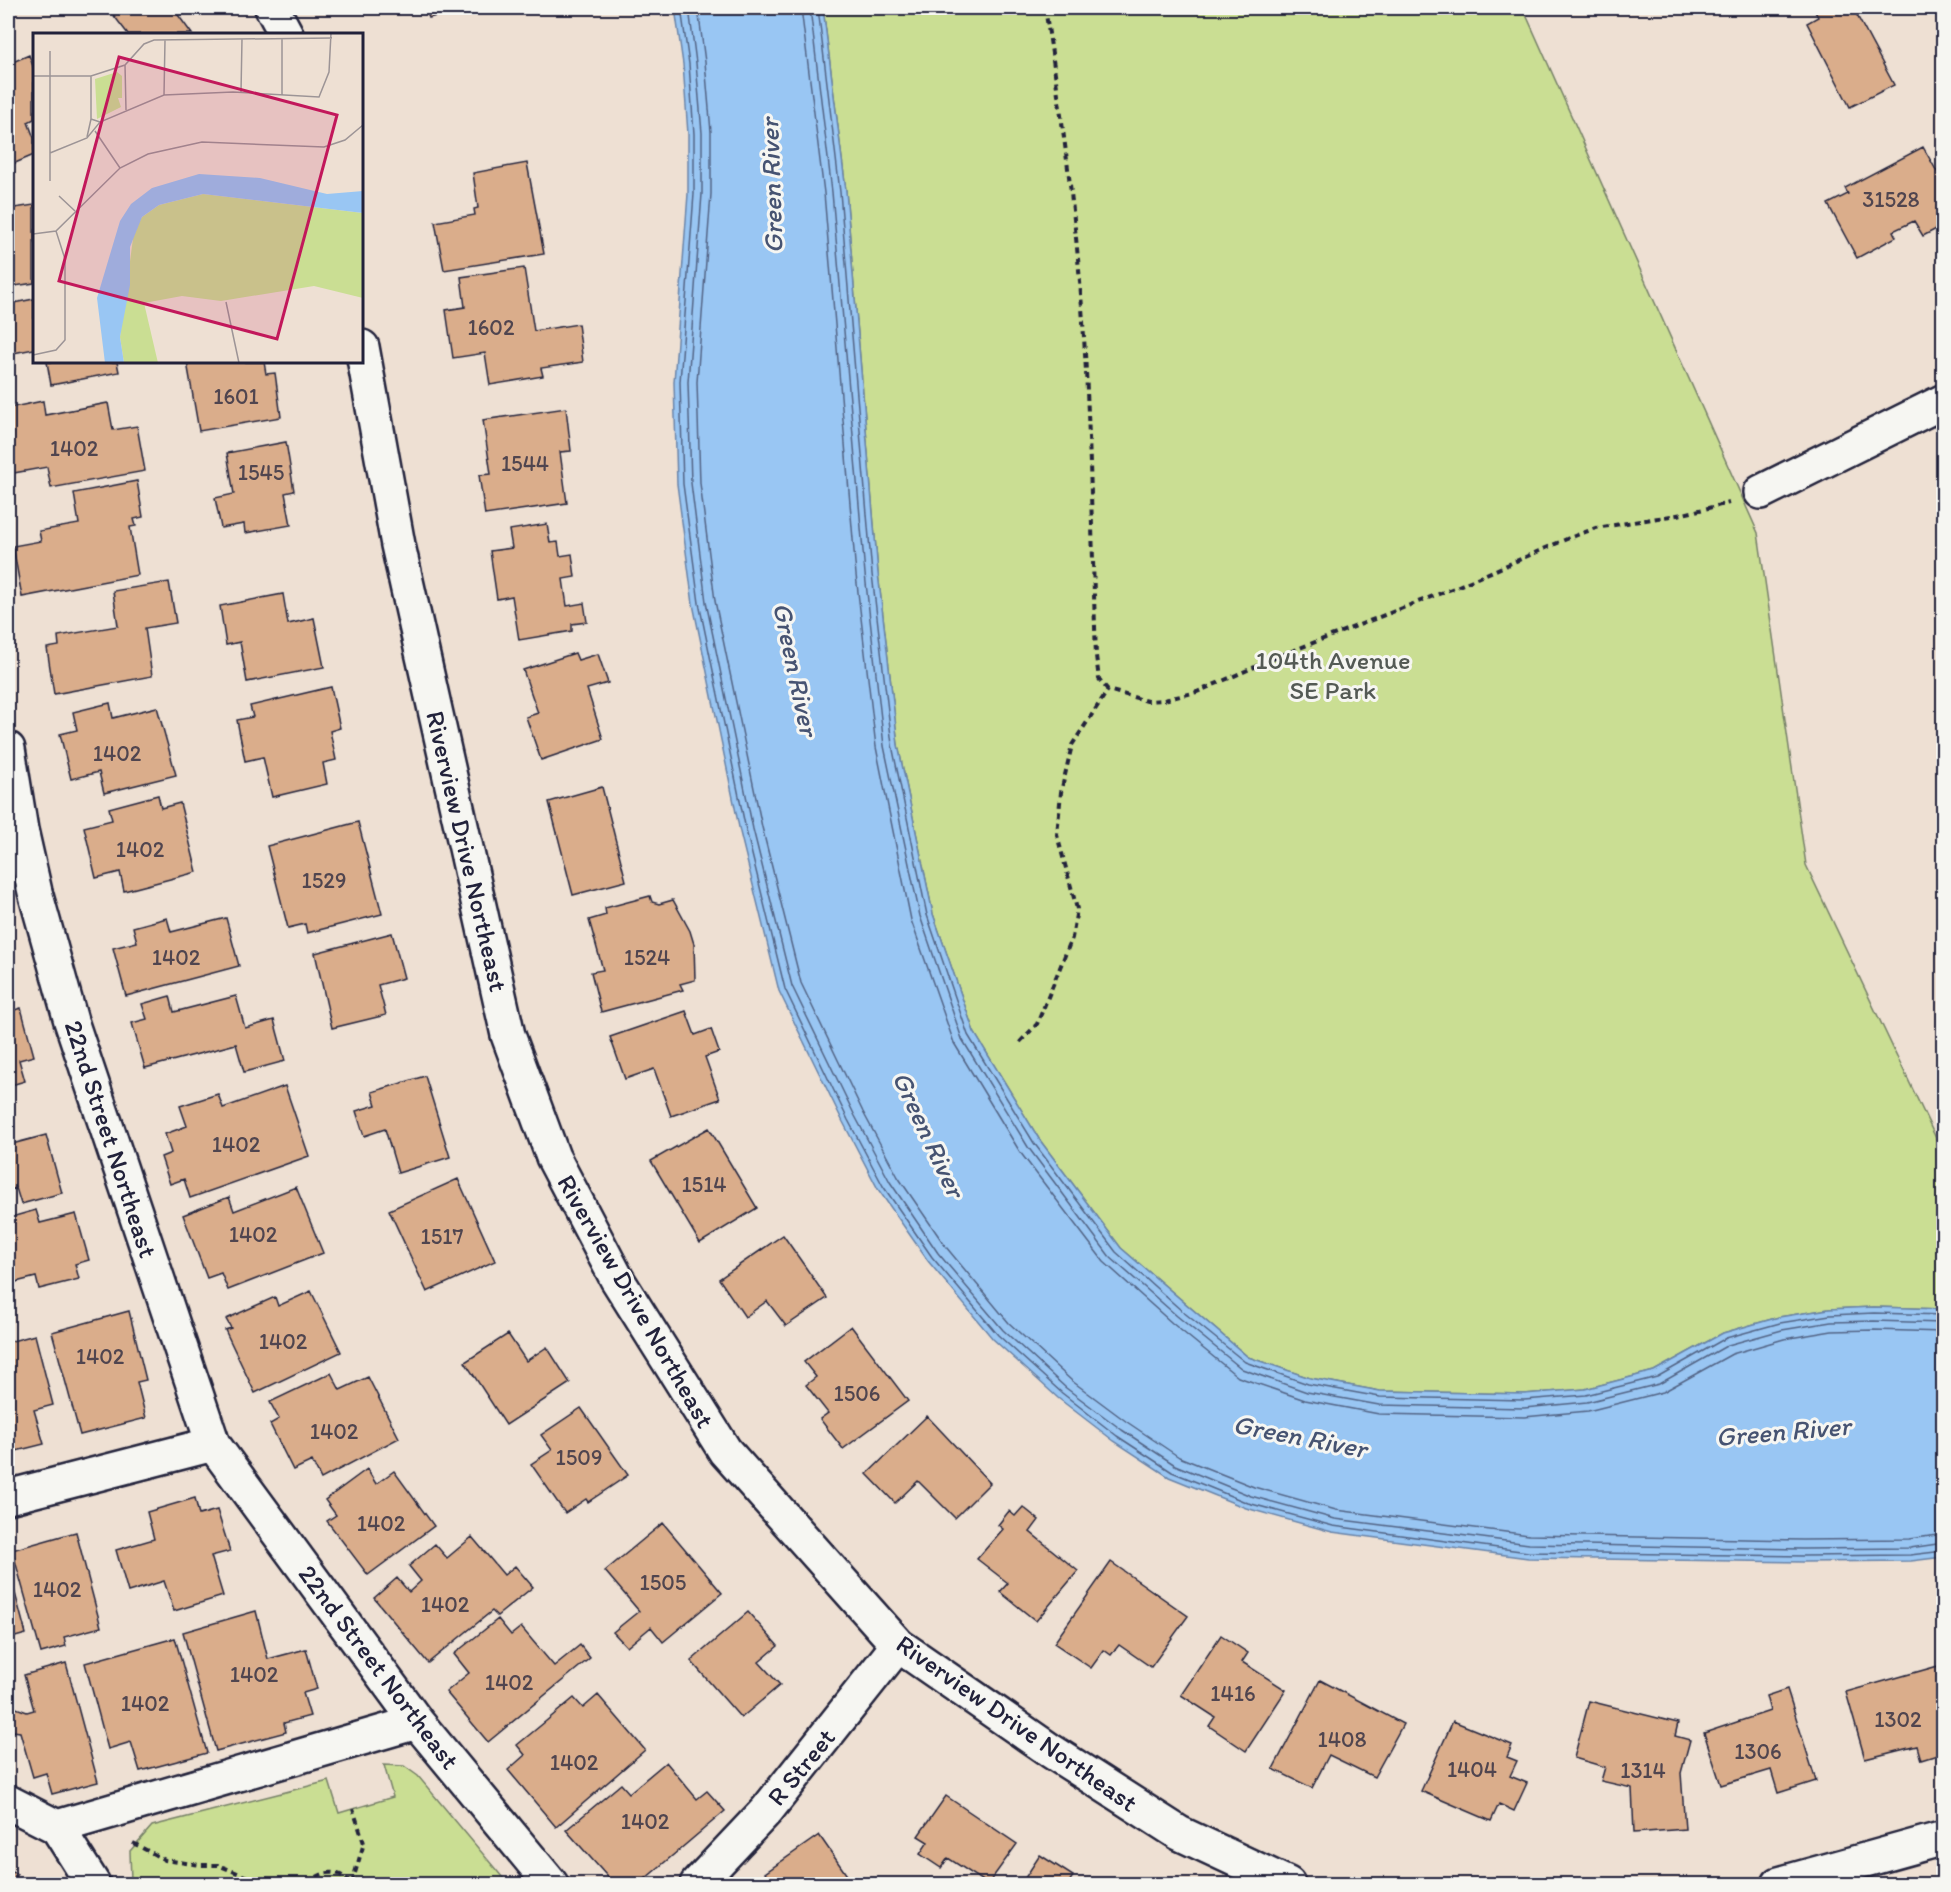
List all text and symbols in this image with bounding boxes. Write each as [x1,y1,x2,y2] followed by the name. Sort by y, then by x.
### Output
[33,33,363,363] inset map
[752,115,790,254] water label: Green River
[1862,186,1920,213] house number: 31528
[468,314,515,341] house number: 1602
[213,383,259,410] house number: 1601
[50,435,99,462] house number: 1402
[501,450,549,477] house number: 1544
[238,459,284,486] house number: 1545
[766,599,827,742] water label: Green River
[1255,644,1411,706] park label: 104th Avenue SE Park
[419,708,515,995] street label: Riverview Drive Northeast
[93,740,142,767] house number: 1402
[116,836,165,863] house number: 1402
[302,867,346,894] house number: 1529
[152,944,201,971] house number: 1402
[624,944,670,971] house number: 1524
[58,1016,165,1262] street label: 22nd Street Northeast
[885,1066,974,1205] water label: Green River
[212,1131,261,1158] house number: 1402
[550,1169,722,1434] street label: Riverview Drive Northeast
[681,1171,727,1198] house number: 1514
[229,1221,278,1248] house number: 1402
[421,1223,464,1250] house number: 1517
[259,1328,308,1355] house number: 1402
[76,1343,125,1370] house number: 1402
[834,1380,880,1407] house number: 1506
[1230,1407,1373,1466] water label: Green River
[1714,1408,1855,1453] water label: Green River
[310,1418,359,1445] house number: 1402
[556,1444,602,1471] house number: 1509
[357,1510,406,1537] house number: 1402
[292,1558,466,1776] street label: 22nd Street Northeast
[640,1569,686,1596] house number: 1505
[33,1576,82,1603] house number: 1402
[421,1591,470,1618] house number: 1402
[890,1628,1144,1819] street label: Riverview Drive Northeast
[230,1661,279,1688] house number: 1402
[485,1669,534,1696] house number: 1402
[1210,1680,1256,1707] house number: 1416
[121,1690,170,1717] house number: 1402
[1874,1706,1922,1733] house number: 1302
[760,1722,842,1812] street label: R Street
[1317,1726,1367,1753] house number: 1408
[1734,1738,1782,1765] house number: 1306
[550,1749,599,1776] house number: 1402
[1447,1756,1497,1783] house number: 1404
[1620,1757,1666,1784] house number: 1314
[621,1808,670,1835] house number: 1402

